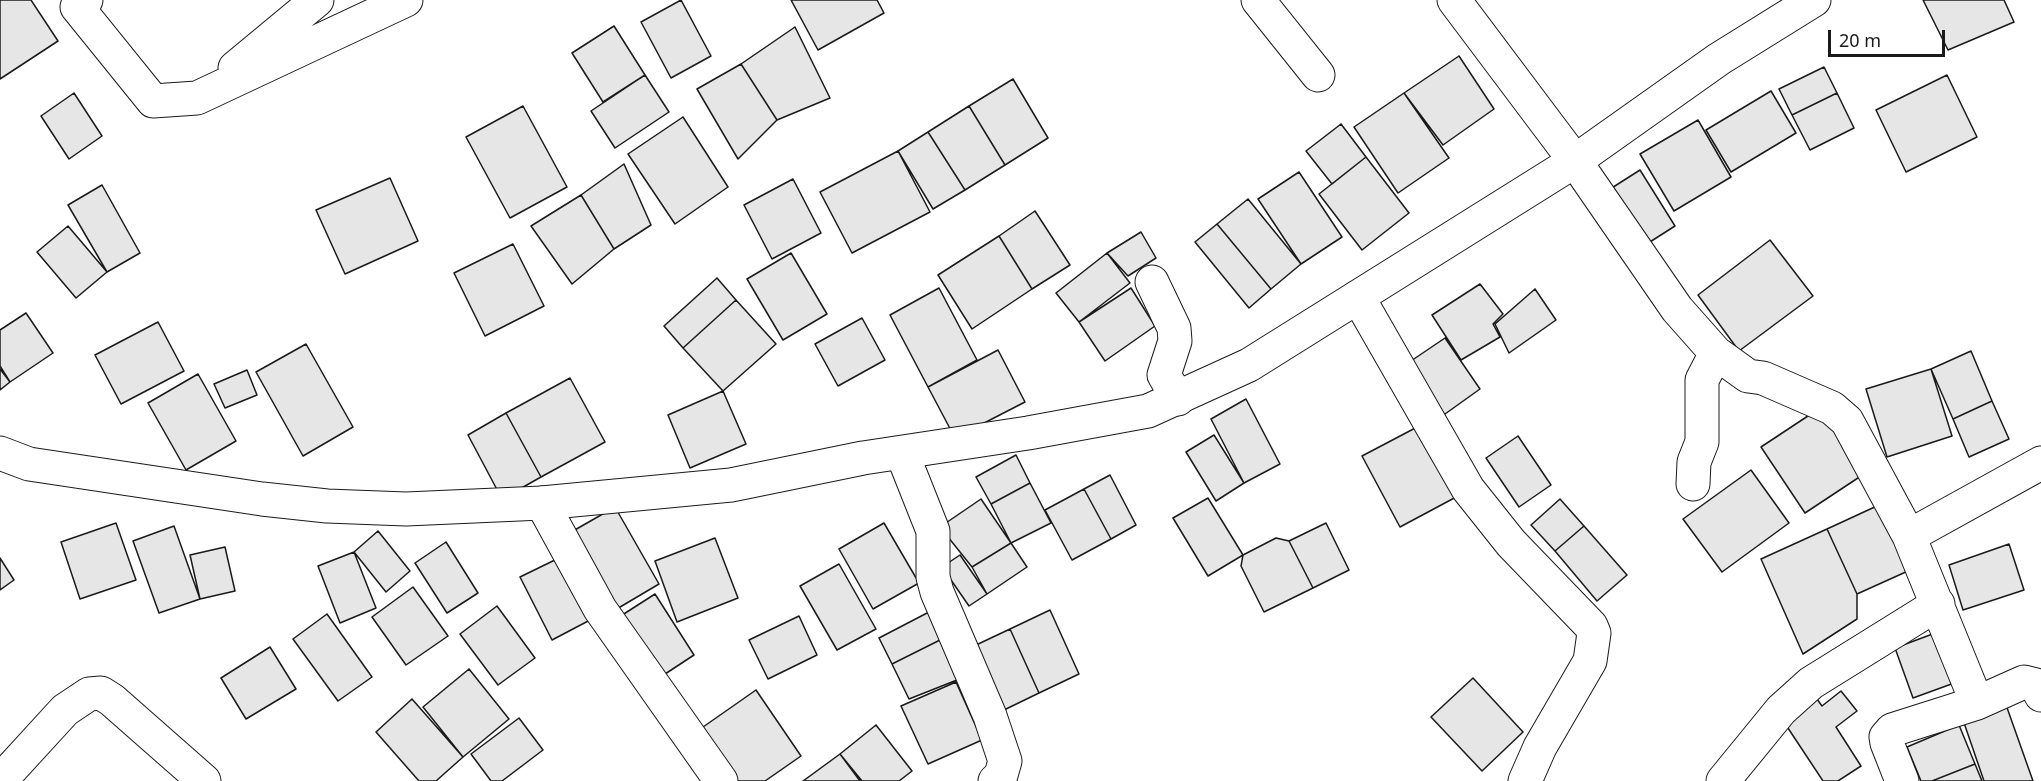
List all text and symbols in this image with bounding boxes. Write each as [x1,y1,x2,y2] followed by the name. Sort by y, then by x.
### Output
[1831,18,1948,56] scale bar
[1839,28,1881,52] text: 20 m

